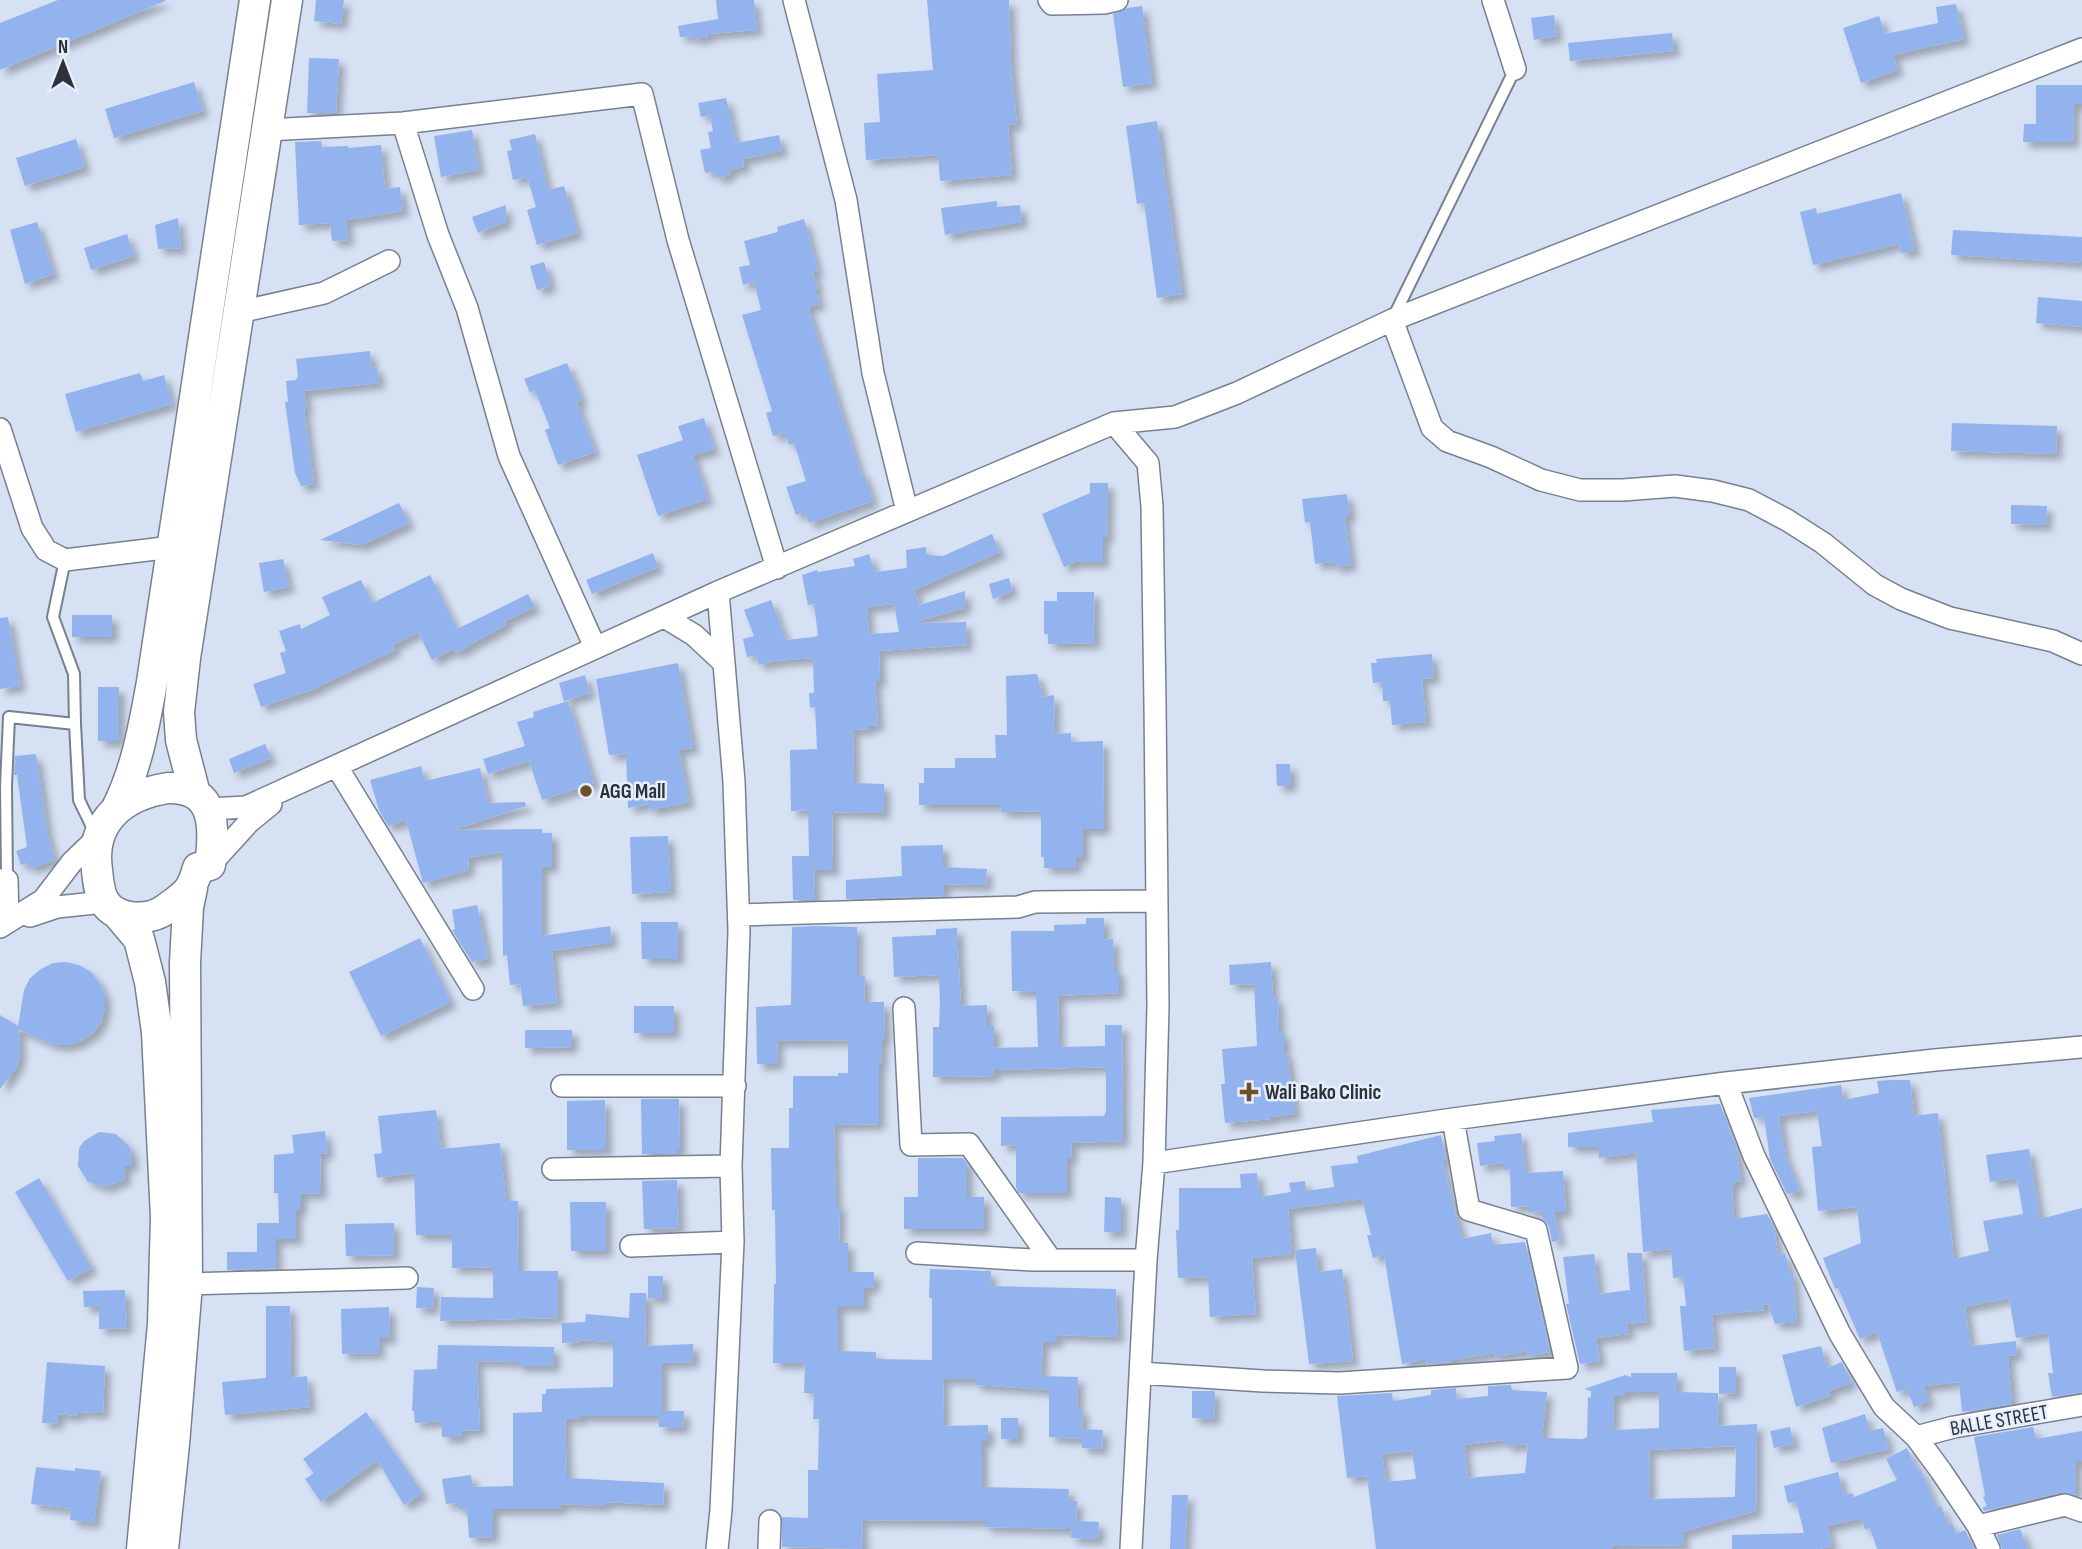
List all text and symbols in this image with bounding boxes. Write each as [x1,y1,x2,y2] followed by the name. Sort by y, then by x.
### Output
[28,28,98,98] north arrow
[58,36,68,59] text: N
[599,779,666,804] place label: AGG Mall
[578,783,594,799] marker: AGG Mall
[1265,1080,1381,1105] place label: Wali Bako Clinic
[1239,1082,1259,1102] marker: Wali Bako Clinic
[1948,1400,2050,1441] street label: BALLE STREET

